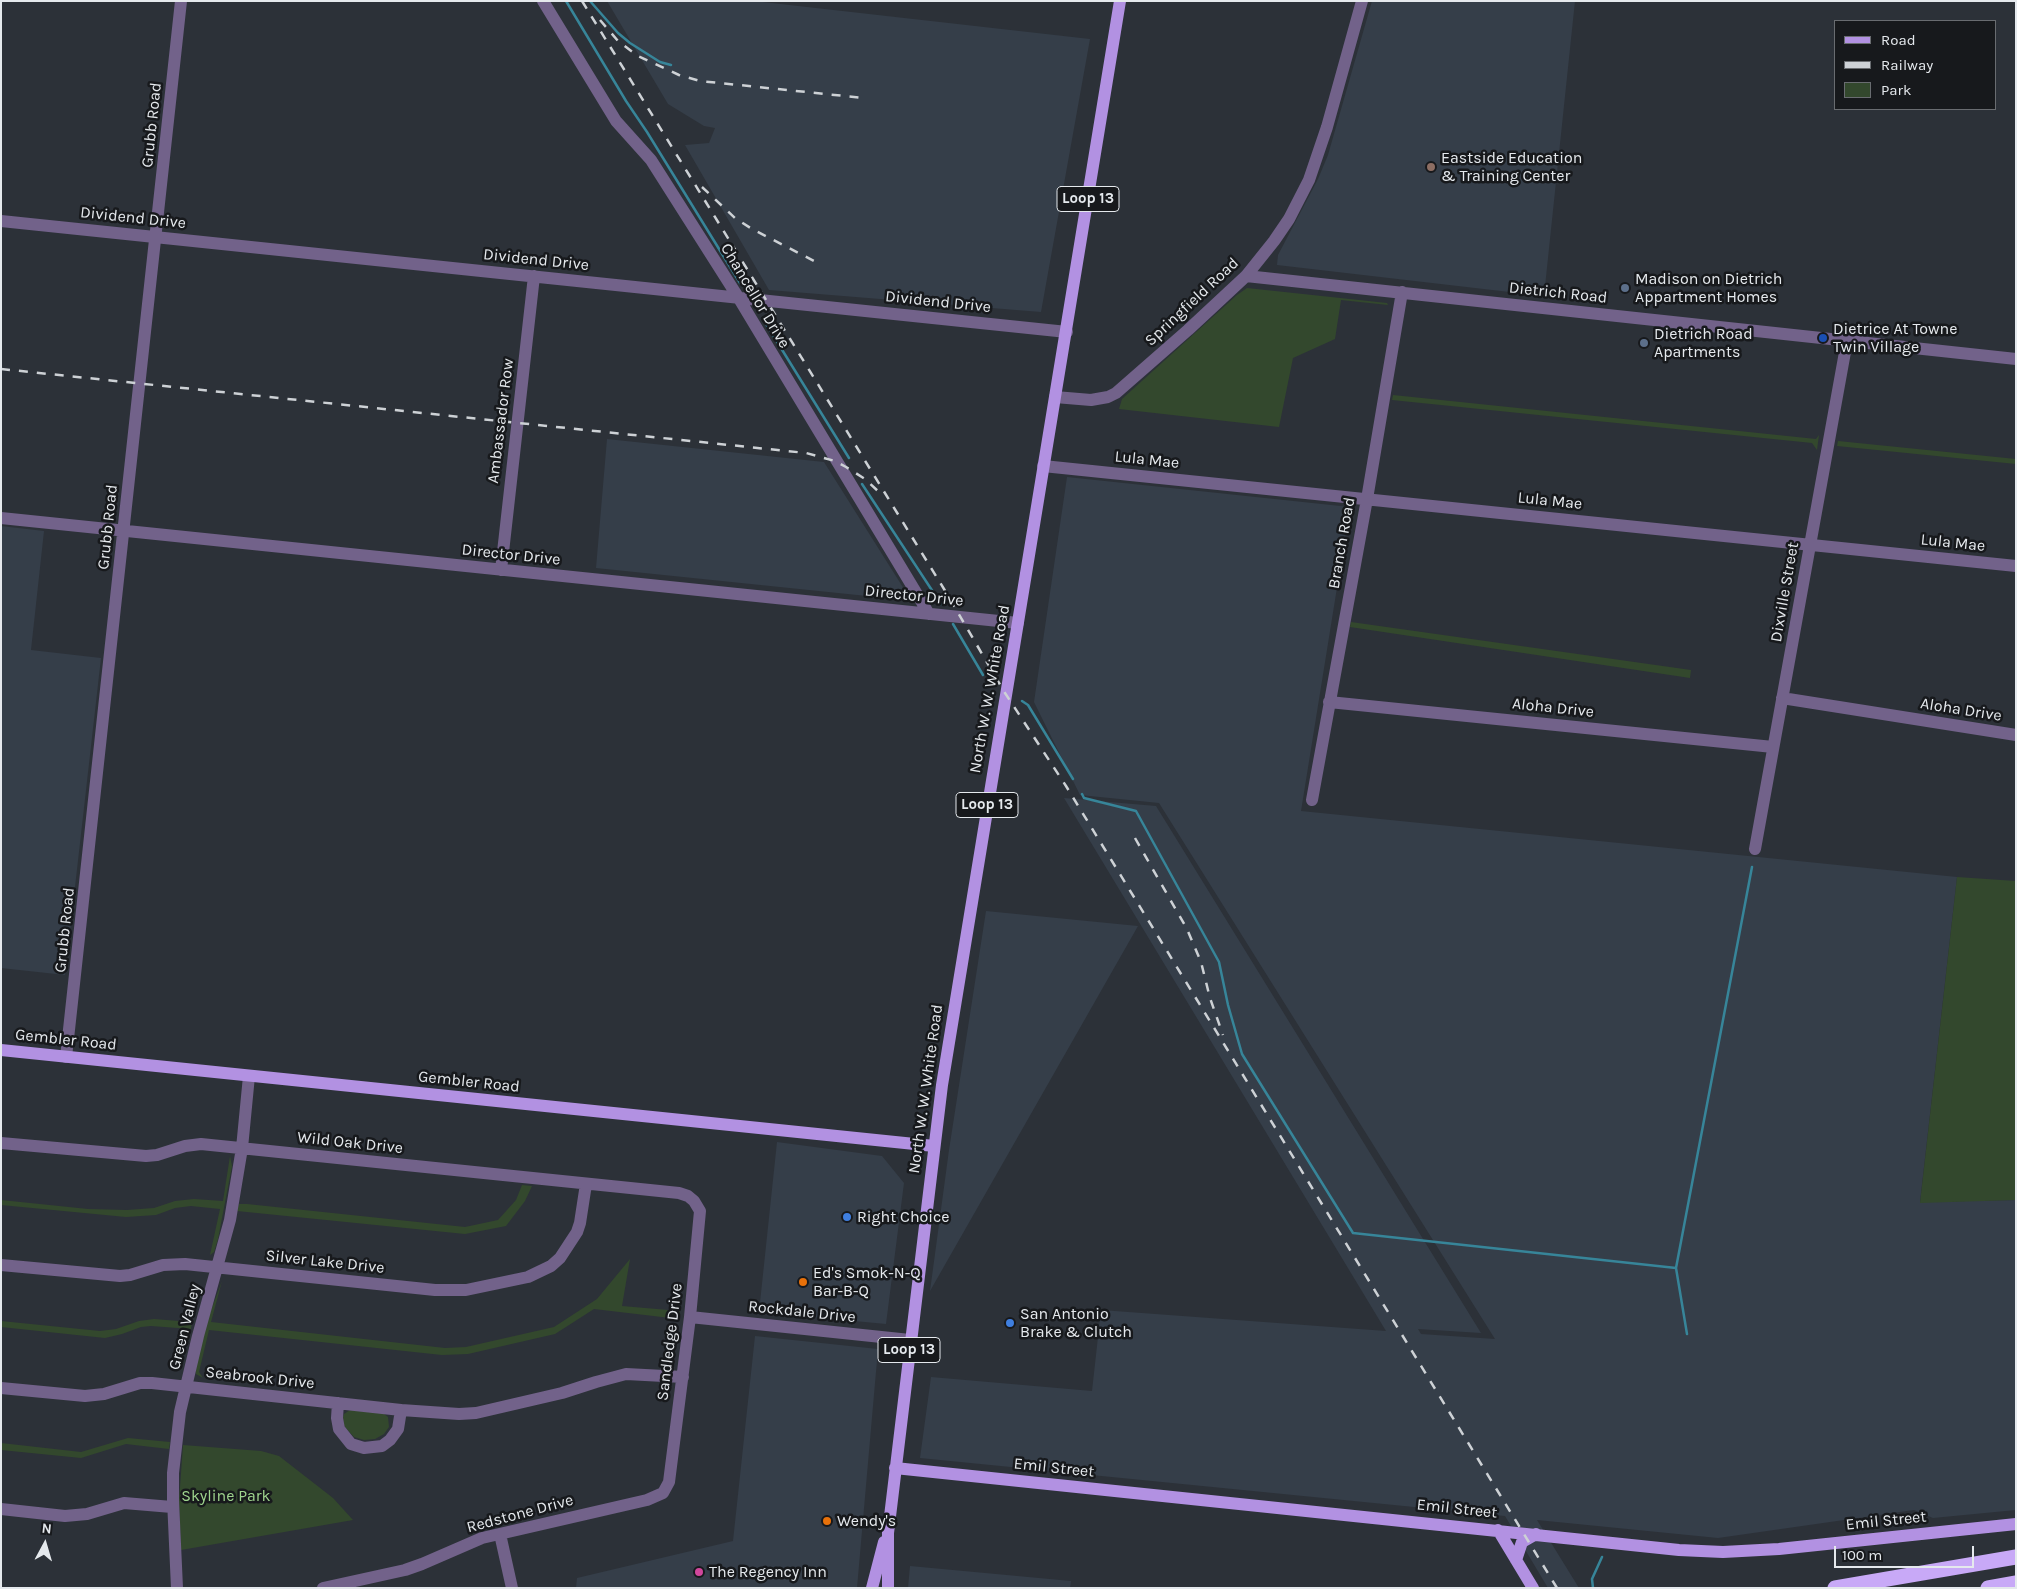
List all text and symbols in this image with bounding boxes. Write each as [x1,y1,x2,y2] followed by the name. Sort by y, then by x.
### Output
[1834,20,1997,110] legend
[1881,31,1916,49] text: Road
[1881,56,1933,74] text: Railway
[1881,81,1911,99] text: Park
[138,82,166,168] street label: Grubb Road
[1441,148,1582,186] place label: Eastside Education & Training Center
[1425,161,1437,173] marker: Eastside Education & Training Center
[1057,186,1119,212] road number: Loop 13
[79,203,187,233] street label: Dividend Drive
[716,240,794,352] street label: Chancellor Drive
[482,245,590,275] street label: Dividend Drive
[1141,254,1243,350] street label: Springfield Road
[1635,269,1782,307] place label: Madison on Dietrich Appartment Homes
[1508,278,1608,308] street label: Dietrich Road
[1619,282,1631,294] marker: Madison on Dietrich Appartment Homes
[884,287,992,317] street label: Dividend Drive
[1833,319,1957,357] place label: Dietrice At Towne Twin Village
[1654,324,1753,362] place label: Dietrich Road Apartments
[1817,332,1829,344] marker: Dietrice At Towne Twin Village
[1638,337,1650,349] marker: Dietrich Road Apartments
[484,357,518,485] street label: Ambassador Row
[1114,447,1180,473] street label: Lula Mae
[94,484,122,570] street label: Grubb Road
[1517,488,1583,514] street label: Lula Mae
[1324,496,1360,590] street label: Branch Road
[1920,530,1986,556] street label: Lula Mae
[461,540,561,570] street label: Director Drive
[1767,540,1803,644] street label: Dixville Street
[864,581,964,611] street label: Director Drive
[966,603,1014,775] street label: North W. W. White Road
[1511,694,1595,722] street label: Aloha Drive
[1919,694,2003,726] street label: Aloha Drive
[956,792,1018,818] road number: Loop 13
[51,887,79,973] street label: Grubb Road
[905,1003,947,1175] street label: North W. W. White Road
[14,1025,118,1055] street label: Gembler Road
[417,1067,521,1097] street label: Gembler Road
[296,1128,404,1158] street label: Wild Oak Drive
[857,1207,950,1227] place label: Right Choice
[841,1211,853,1223] marker: Right Choice
[265,1246,385,1278] street label: Silver Lake Drive
[813,1263,921,1301] place label: Ed's Smok-N-Q Bar-B-Q
[797,1276,809,1288] marker: Ed's Smok-N-Q Bar-B-Q
[165,1282,205,1372] street label: Green Valley
[653,1282,687,1402] street label: Sandledge Drive
[747,1297,857,1327] street label: Rockdale Drive
[1020,1304,1132,1342] place label: San Antonio Brake & Clutch
[1004,1317,1016,1329] marker: San Antonio Brake & Clutch
[878,1338,940,1362] road number: Loop 13
[204,1363,316,1393] street label: Seabrook Drive
[1013,1454,1095,1482] street label: Emil Street
[181,1486,271,1506] park label: Skyline Park
[465,1491,575,1537] street label: Redstone Drive
[1416,1495,1498,1523] street label: Emil Street
[1845,1507,1927,1535] street label: Emil Street
[837,1511,896,1531] place label: Wendy's
[821,1515,833,1527] marker: Wendy's
[20,1519,70,1569] north arrow
[41,1520,52,1538] text: N
[1837,1536,1977,1568] scale bar
[1842,1546,1882,1564] text: 100 m
[709,1562,827,1582] place label: The Regency Inn
[693,1566,705,1578] marker: The Regency Inn

